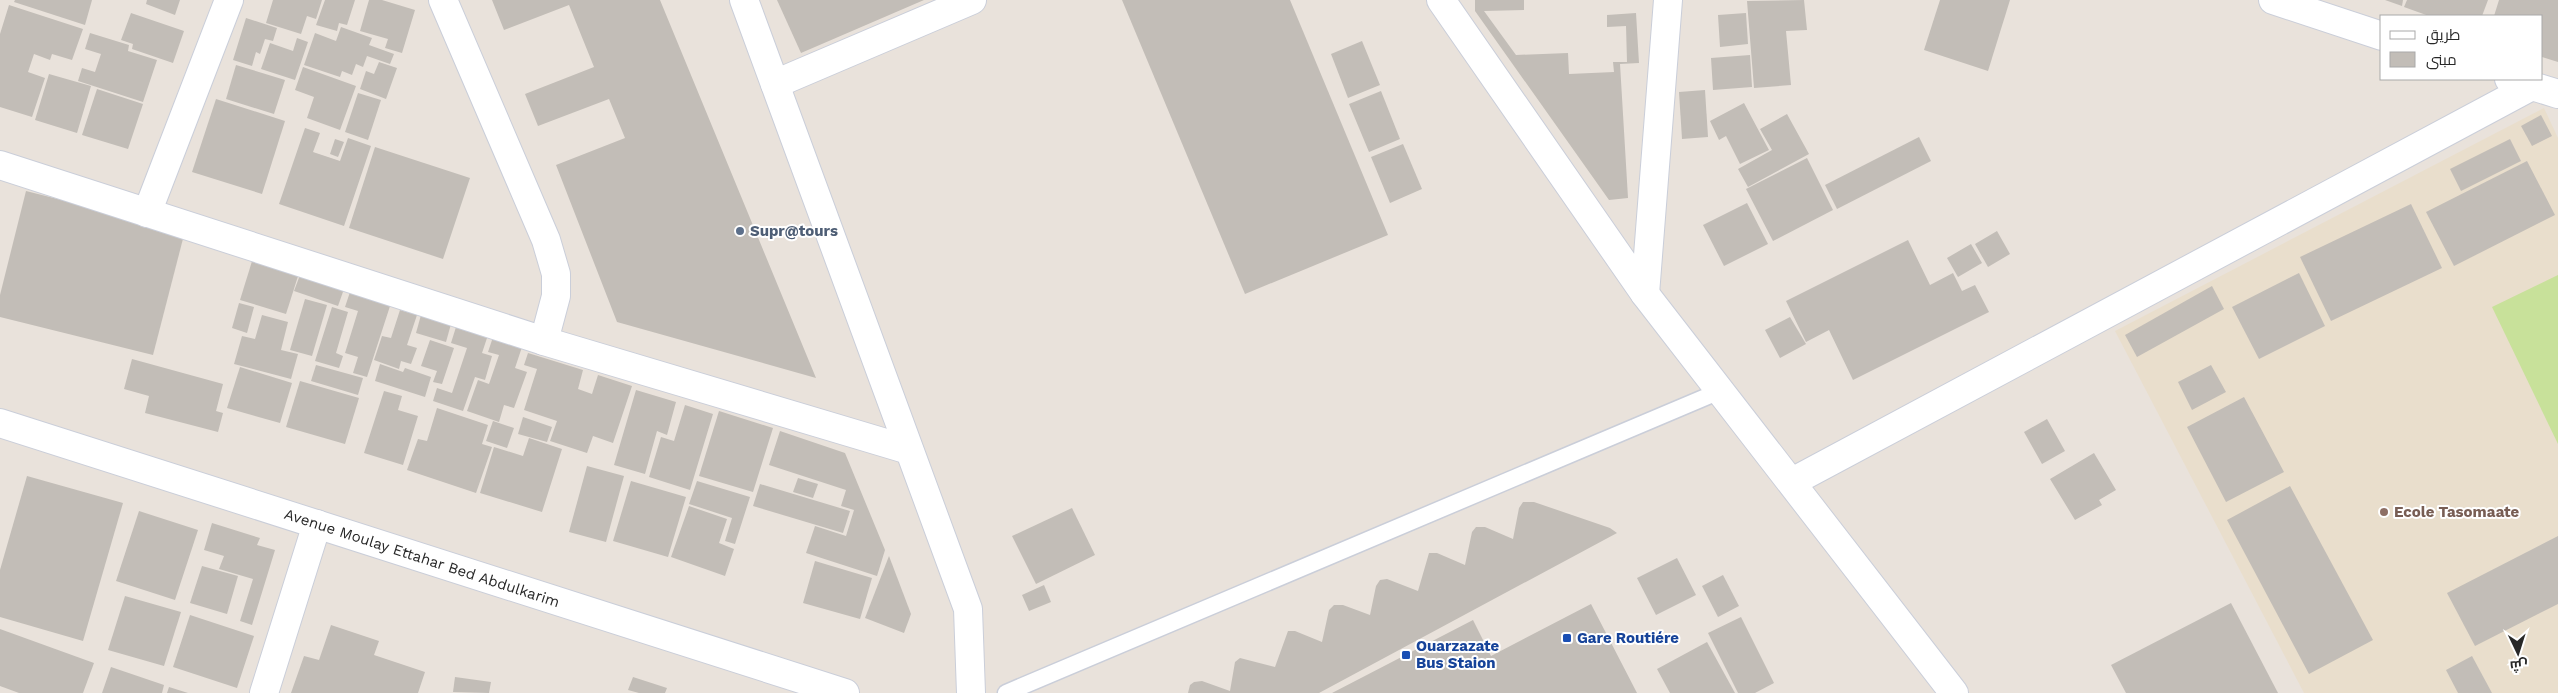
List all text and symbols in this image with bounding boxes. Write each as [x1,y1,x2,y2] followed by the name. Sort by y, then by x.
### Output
[2380,15,2543,80] legend
[2426,26,2460,45] text: طريق
[2426,51,2457,70] text: مبنى
[750,222,838,240] place label: Supr@tours
[734,225,746,237] marker: Supr@tours
[2394,503,2520,521] place label: Ecole Tasomaate
[282,505,562,611] street label: Avenue Moulay Ettahar Bed Abdulkarim
[2378,506,2390,518] marker: Ecole Tasomaate
[2493,628,2543,678] north arrow
[1577,629,1679,647] place label: Gare Routiére
[1561,632,1573,644] marker: Gare Routiére
[1416,637,1500,672] place label: Ouarzazate Bus Staion
[1400,649,1412,661] marker: Ouarzazate Bus Staion
[2509,656,2528,675] text: ش

